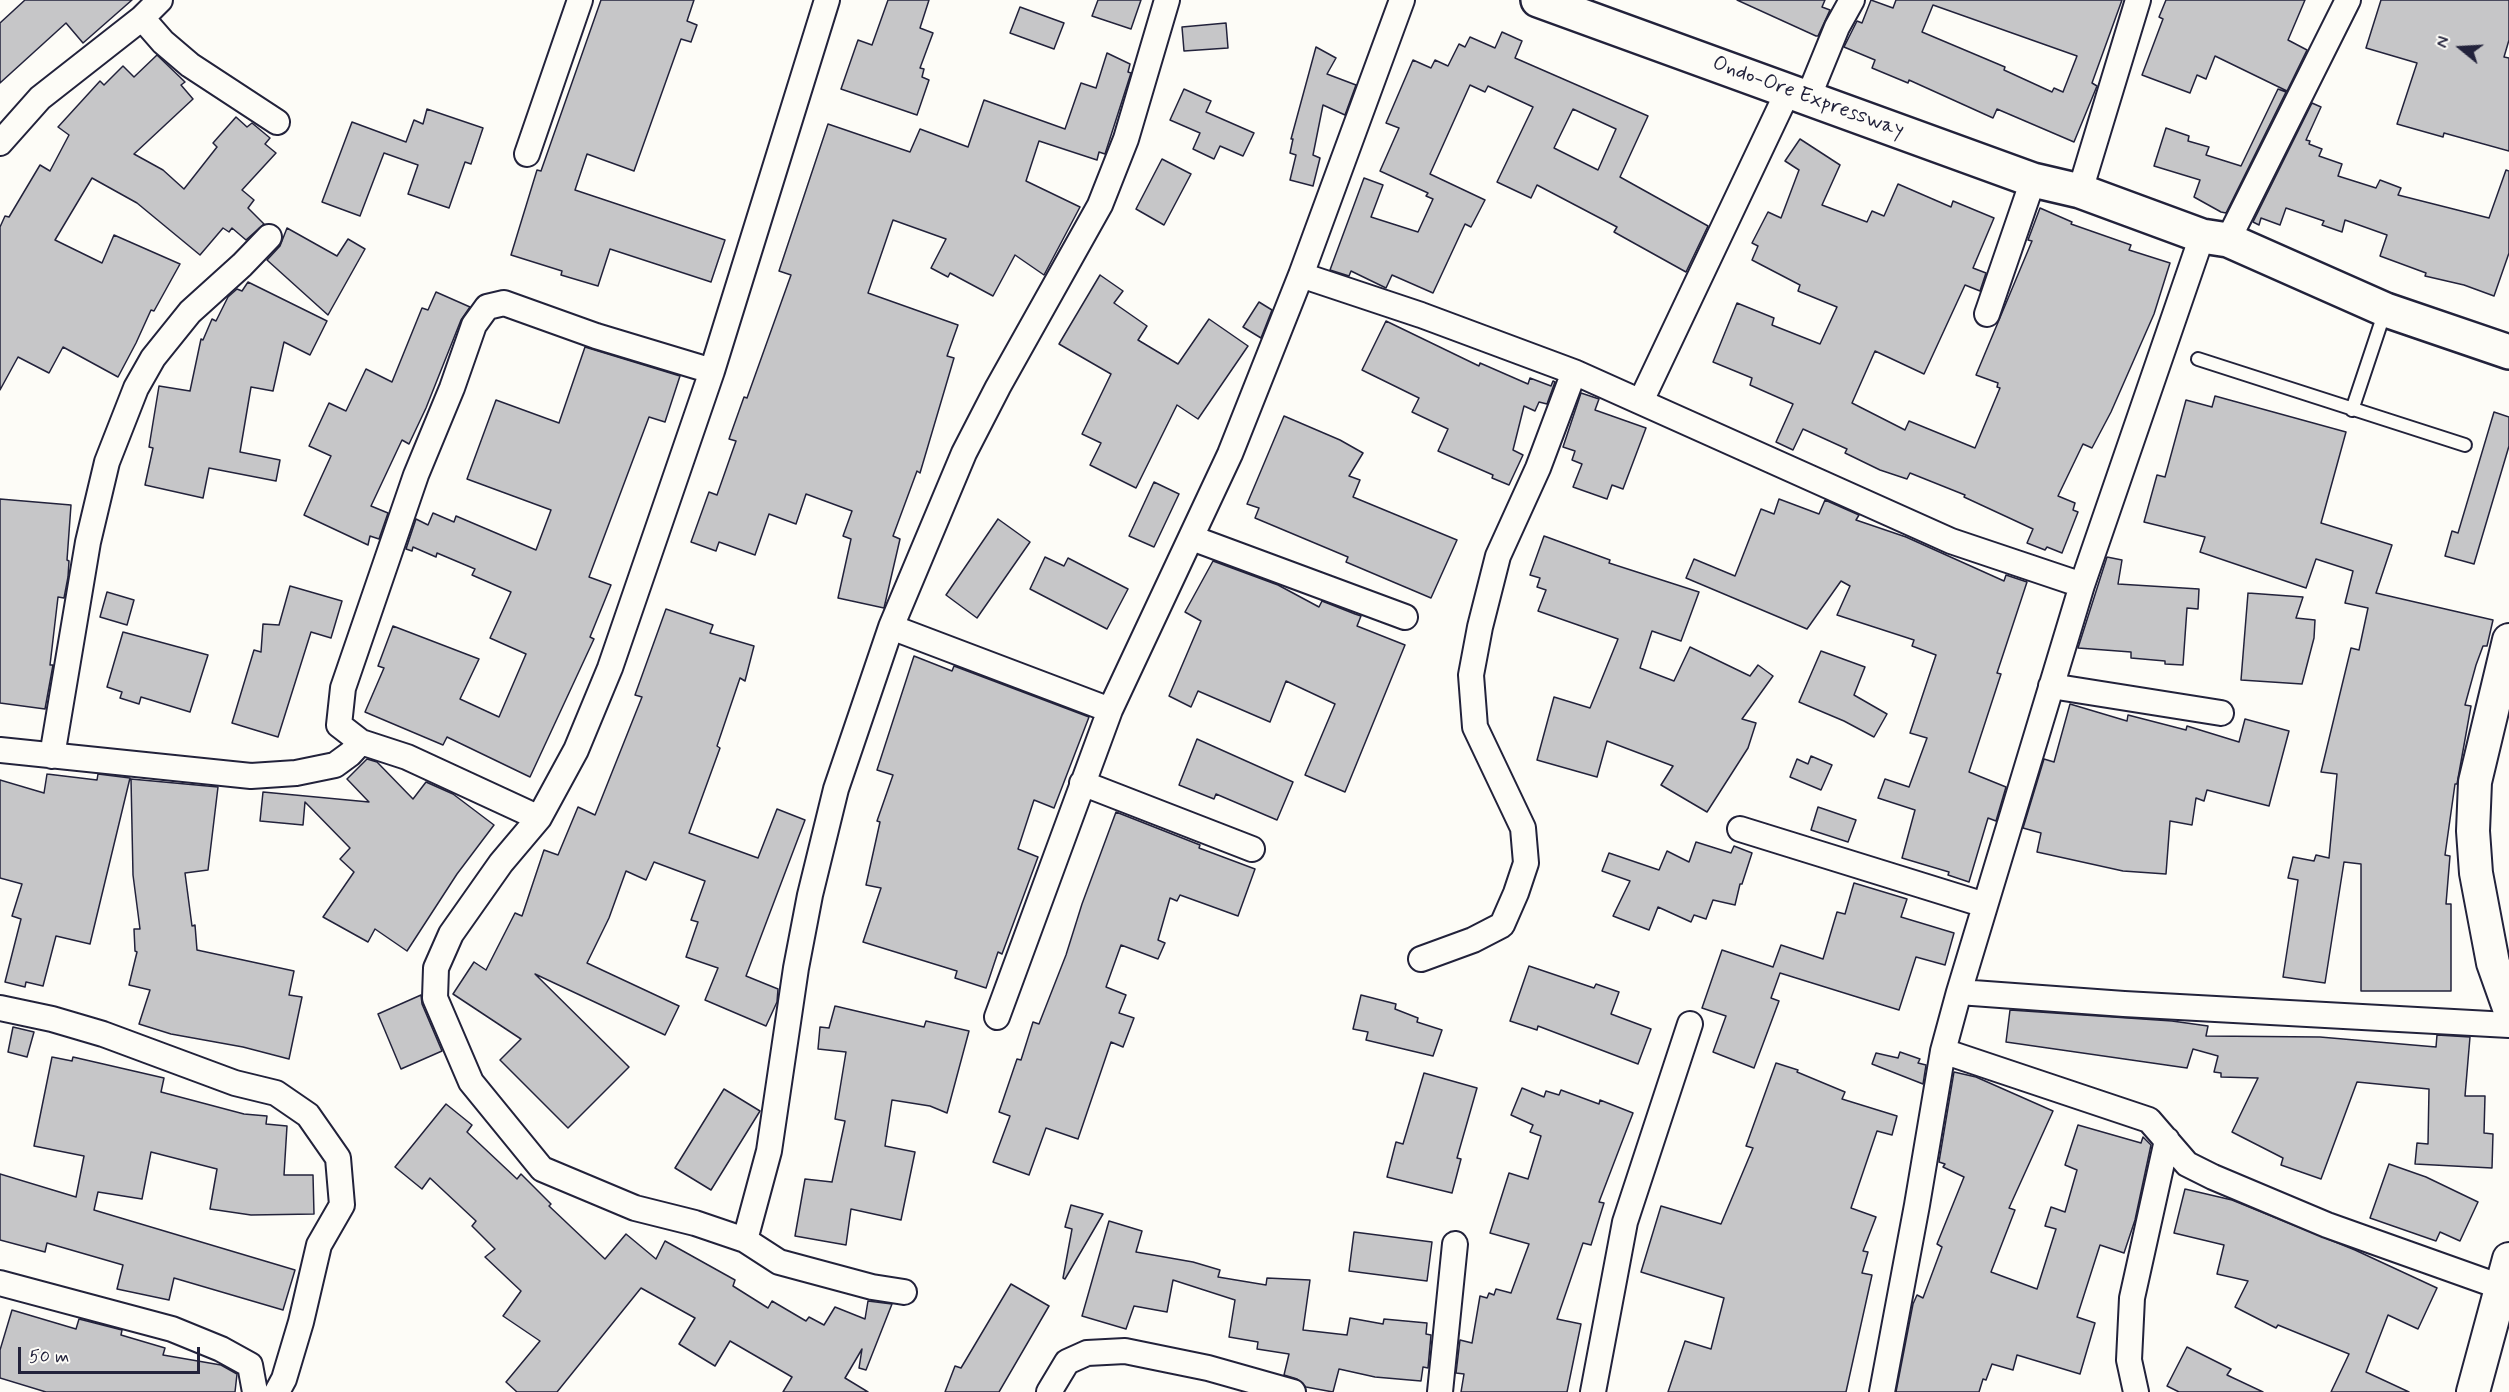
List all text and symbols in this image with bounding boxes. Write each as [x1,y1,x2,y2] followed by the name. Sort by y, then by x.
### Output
[2431,18,2491,78] north arrow
[2432,34,2455,51] text: N
[1709,52,1907,144] street label: Ondo-Ore Expressway
[21,1335,202,1373] scale bar
[29,1345,69,1369] text: 50 m

